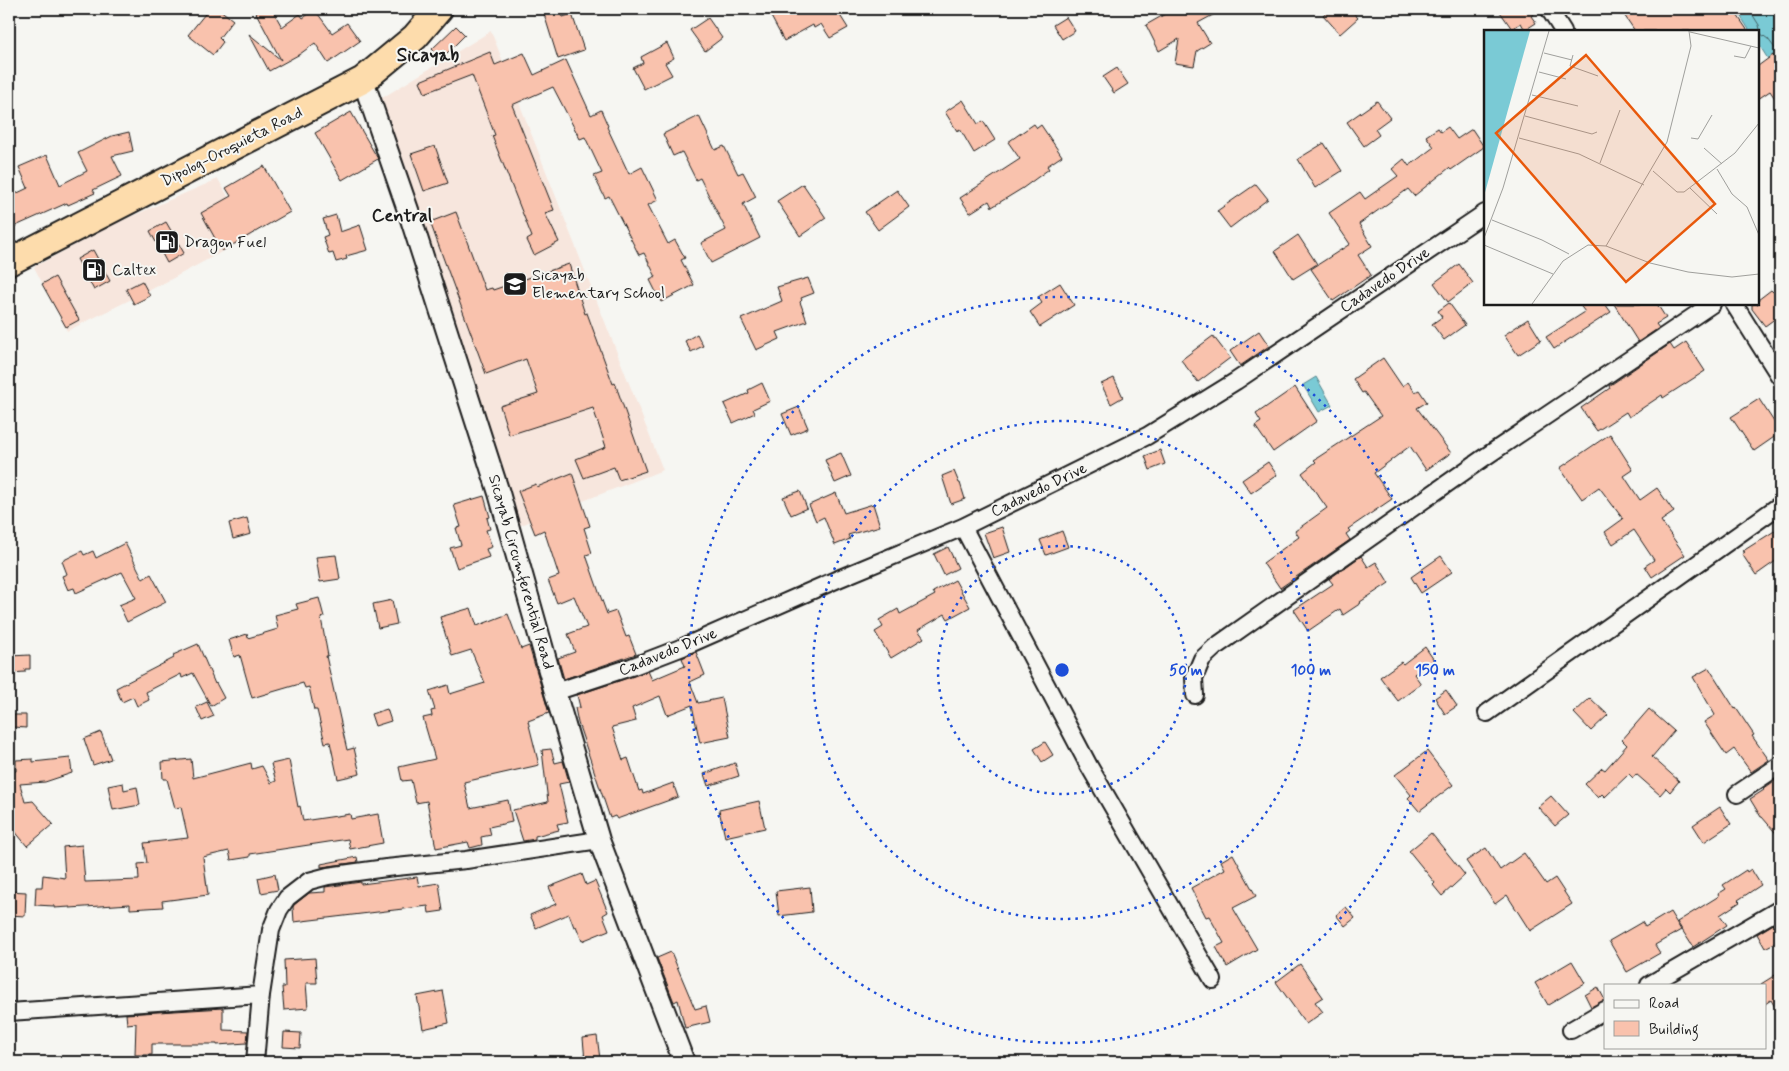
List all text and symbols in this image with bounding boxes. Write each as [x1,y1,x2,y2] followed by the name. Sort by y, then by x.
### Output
[1484,30,1759,305] inset map
[397,43,459,68] district label: Sicayab
[158,102,306,192] street label: Dipolog-Oroquieta Road
[372,204,433,228] district label: Central
[154,229,180,255] fuel station icon: Dragon Fuel
[184,232,266,254] place label: Dragon Fuel
[1336,242,1435,318] street label: Cadavedo Drive
[81,257,107,283] fuel station icon: Caltex
[112,260,156,281] place label: Caltex
[532,265,665,304] place label: Sicayab Elementary School
[502,271,528,297] school or university icon: Sicayab Elementary School
[987,457,1091,522] street label: Cadavedo Drive
[483,472,559,672] street label: Sicayab Circumferential Road
[616,623,721,681] street label: Cadavedo Drive
[1053,661,1071,679] centre of rings
[1169,661,1203,681] text: 50 m
[1291,661,1331,681] text: 100 m
[1415,661,1455,681] text: 150 m
[1604,984,1766,1048] legend
[1649,994,1679,1014] text: Road
[1649,1020,1699,1041] text: Building

